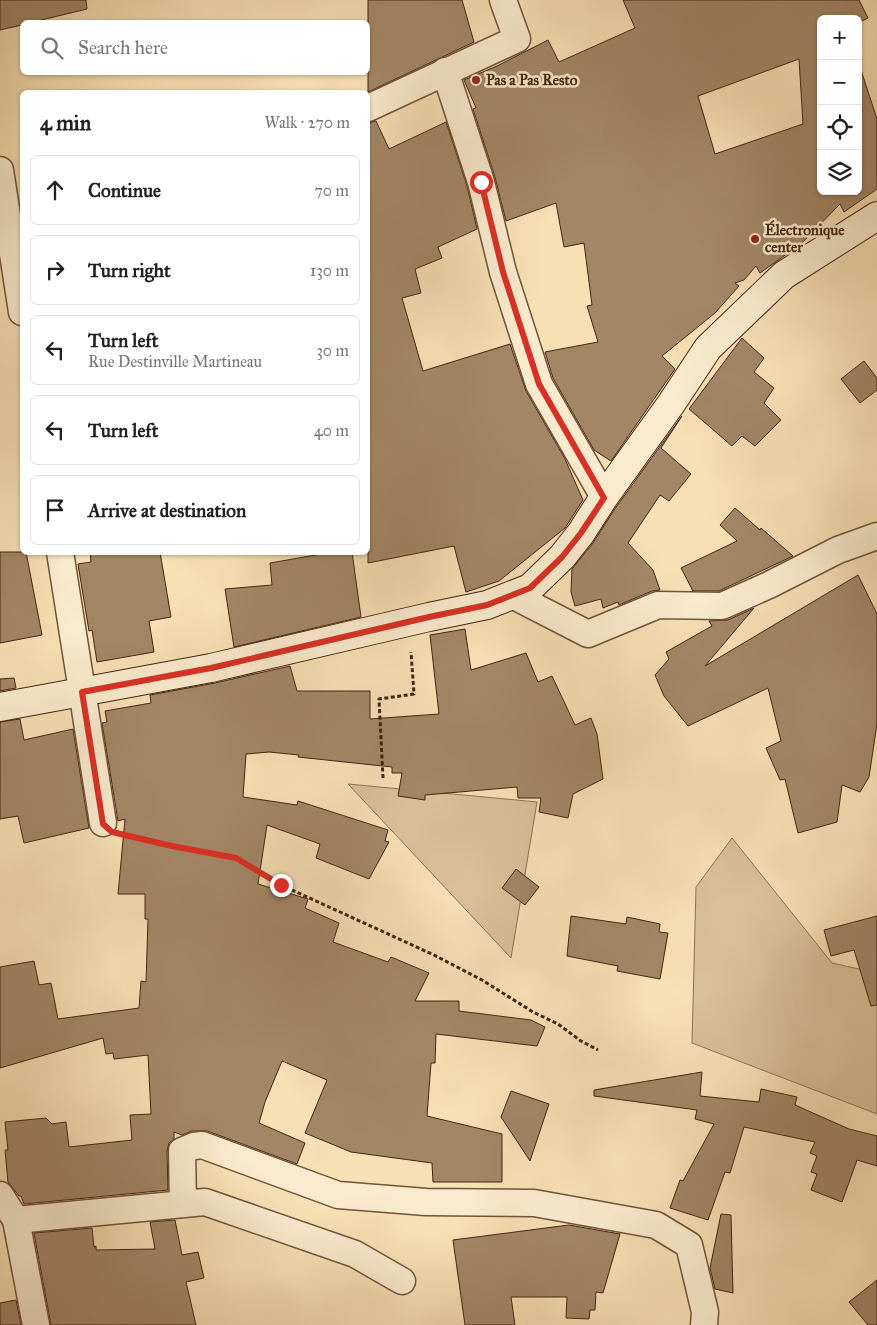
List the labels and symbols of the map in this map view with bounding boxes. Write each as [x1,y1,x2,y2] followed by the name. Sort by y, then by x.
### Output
[486,71,578,89] place label: Pas a Pas Resto
[470,74,482,86] marker: Pas a Pas Resto
[470,171,493,194] route start
[765,220,845,256] place label: Électronique center
[749,233,761,245] marker: Électronique center
[270,874,293,897] route end

